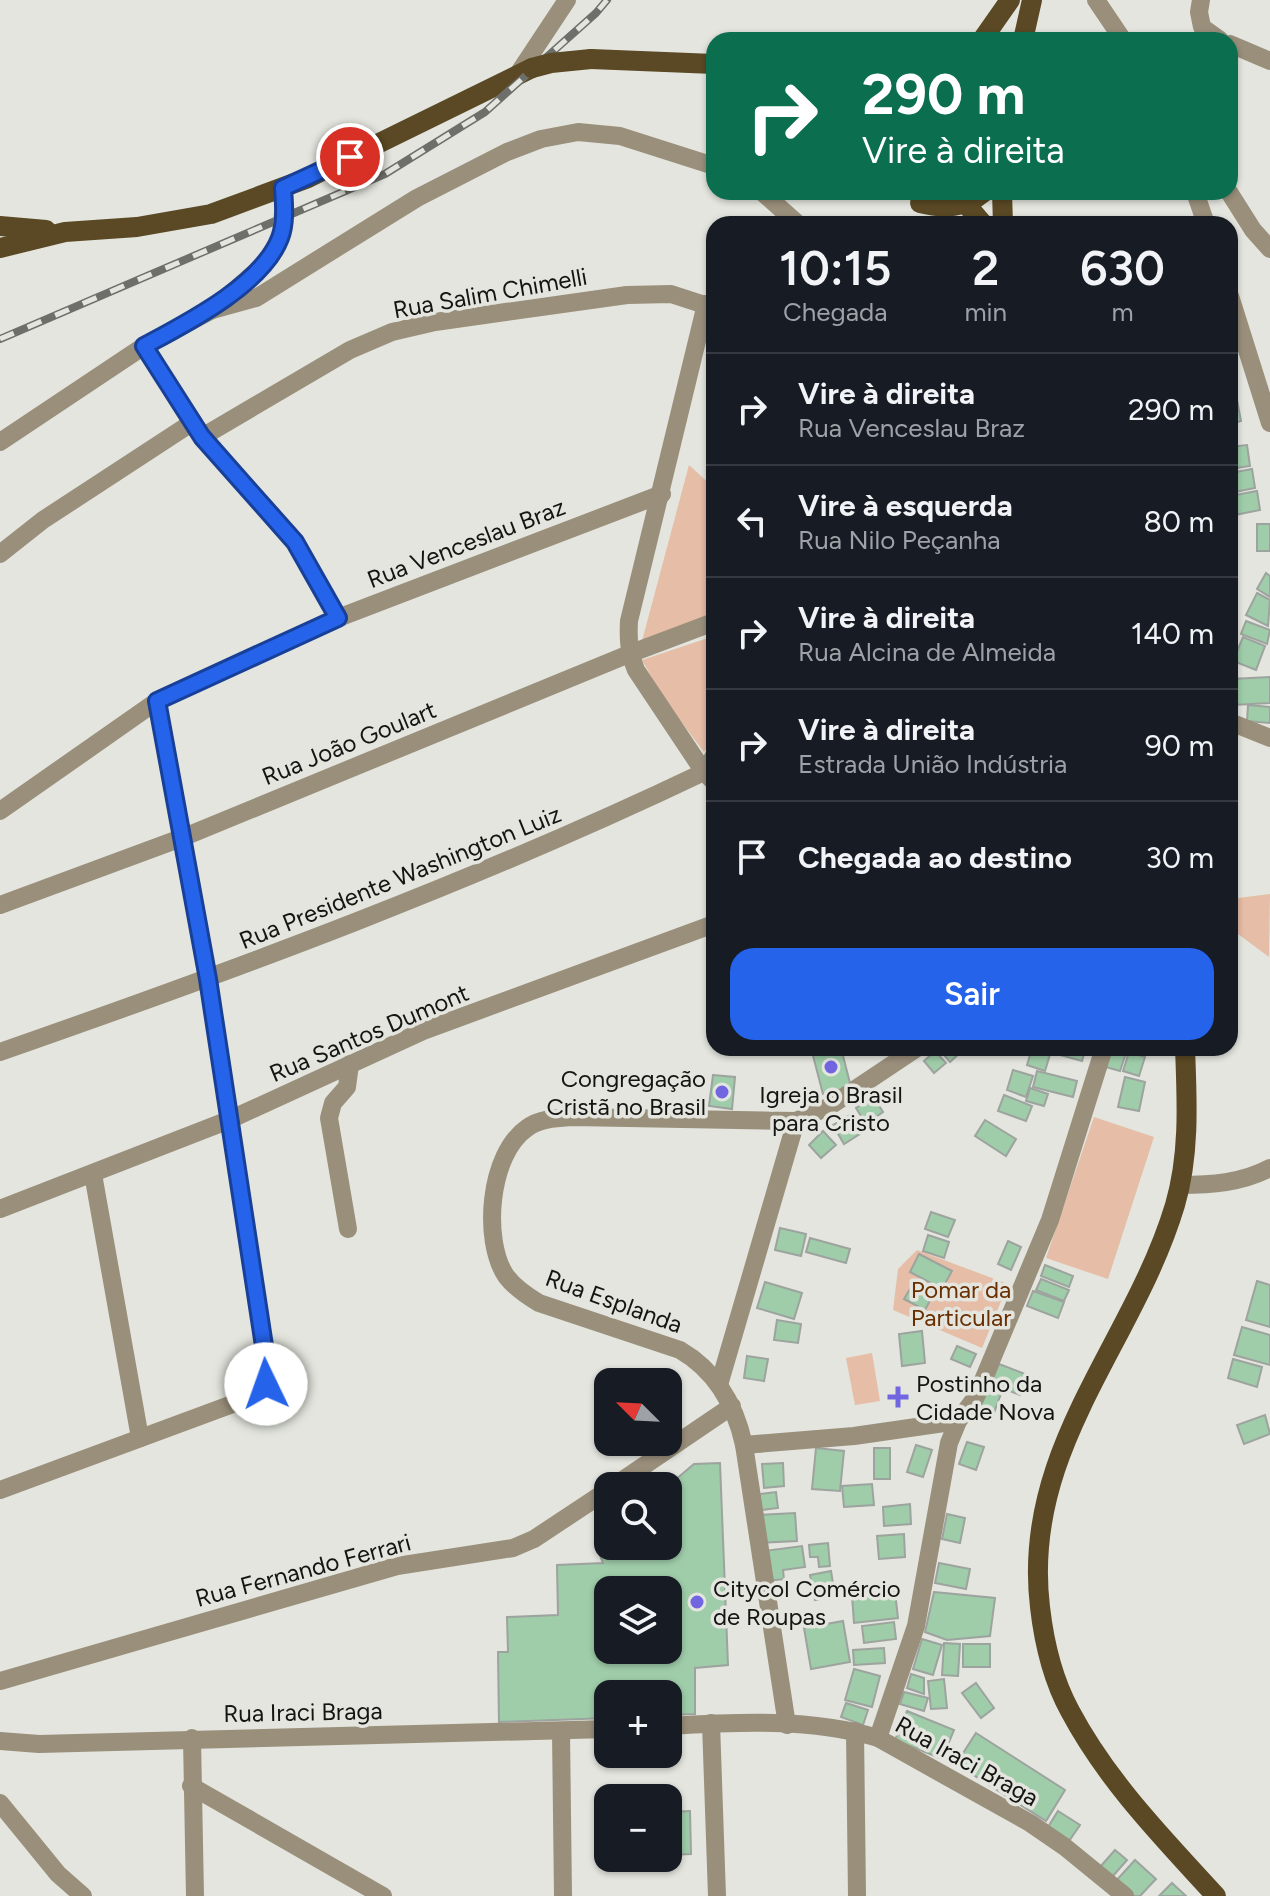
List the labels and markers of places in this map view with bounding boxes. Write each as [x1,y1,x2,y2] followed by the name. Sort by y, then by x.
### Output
[316,123,384,191] pin
[822,1058,840,1076] marker: Igreja o Brasil para Cristo
[546,1064,706,1121] place label: Congregação Cristã no Brasil
[759,1080,903,1137] place label: Igreja o Brasil para Cristo
[713,1083,731,1101] marker: Congregação Cristã no Brasil
[916,1369,1055,1426] place label: Postinho da Cidade Nova
[887,1386,909,1408] marker: Postinho da Cidade Nova
[713,1574,901,1631] place label: Citycol Comércio de Roupas
[688,1593,706,1611] marker: Citycol Comércio de Roupas

